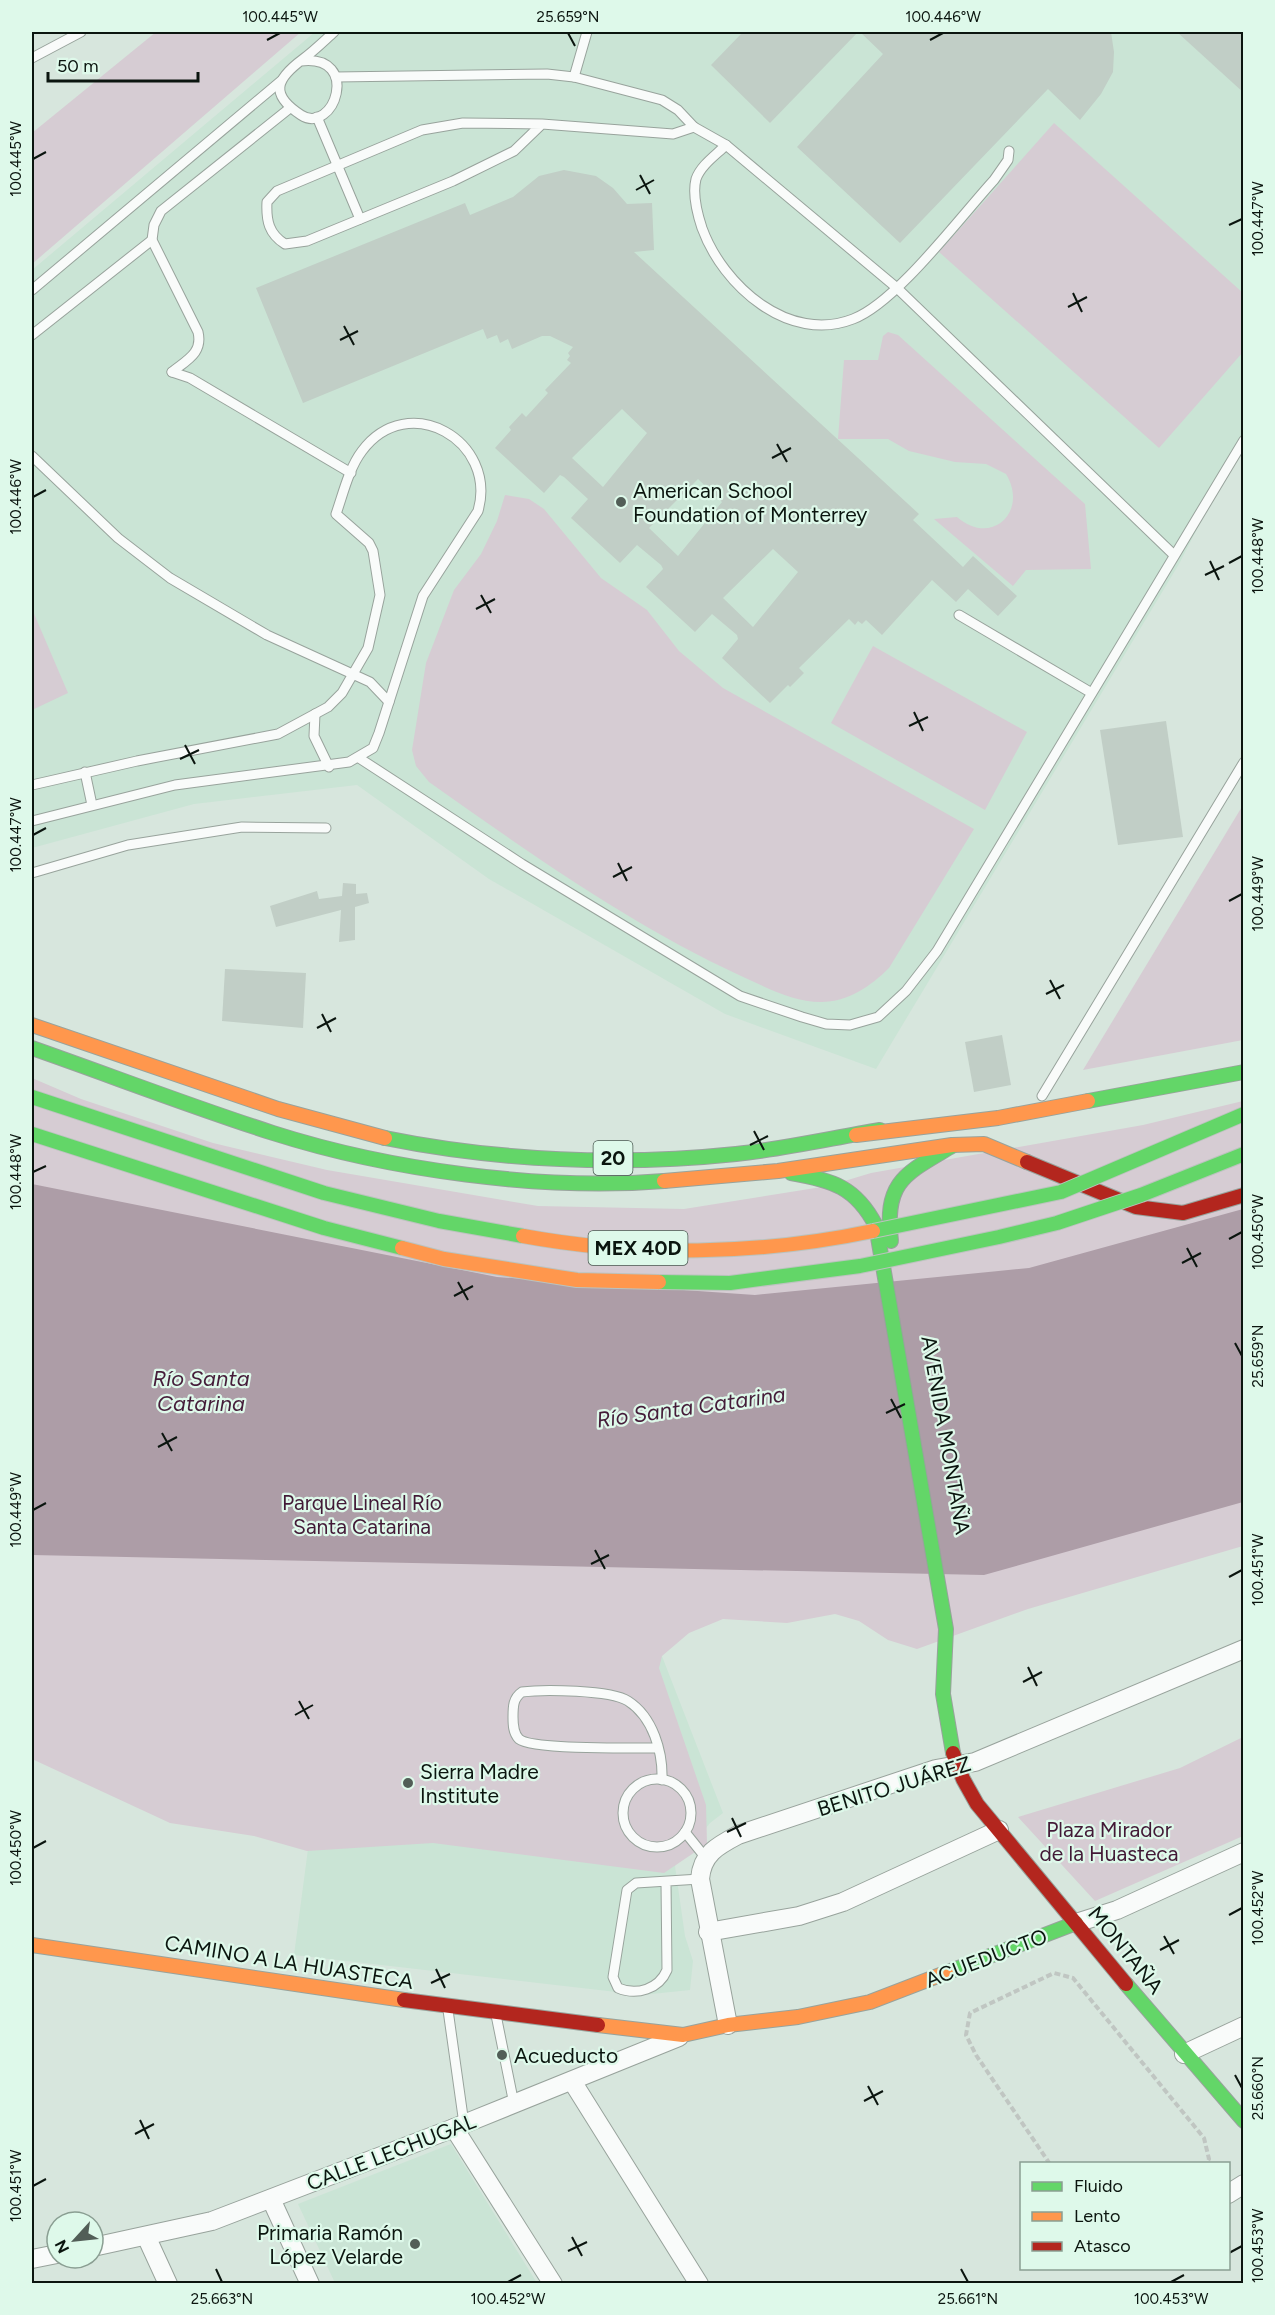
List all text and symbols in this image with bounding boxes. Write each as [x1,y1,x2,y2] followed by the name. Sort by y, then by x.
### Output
[242,8,318,26] text: 100.445°W
[537,8,599,26] text: 25.659°N
[905,8,981,26] text: 100.446°W
[48,45,198,83] scale bar
[57,55,99,77] text: 50 m
[7,121,25,197] text: 100.445°W
[1249,181,1267,257] text: 100.447°W
[7,459,25,535] text: 100.446°W
[633,478,867,527] place label: American School Foundation of Monterrey
[614,495,628,509] marker: American School Foundation of Monterrey
[1249,517,1267,594] text: 100.448°W
[7,797,25,873] text: 100.447°W
[1249,856,1267,932] text: 100.449°W
[7,1133,25,1210] text: 100.448°W
[594,1141,632,1175] road number: 20
[1249,1193,1267,1270] text: 100.450°W
[588,1231,688,1265] road number: MEX 40D
[1249,1325,1267,1387] text: 25.659°N
[916,1334,976,1536] street label: AVENIDA MONTAÑA
[152,1365,250,1417] water label: Río Santa Catarina
[595,1380,787,1434] water label: Río Santa Catarina
[7,1472,25,1548] text: 100.449°W
[282,1490,442,1539] park label: Parque Lineal Río Santa Catarina
[1249,1533,1267,1606] text: 100.451°W
[814,1751,974,1821] street label: BENITO JUÁREZ
[420,1759,539,1808] place label: Sierra Madre Institute
[401,1776,415,1790] marker: Sierra Madre Institute
[7,1809,25,1886] text: 100.450°W
[1040,1817,1178,1866] park label: Plaza Mirador de la Huasteca
[1249,1870,1267,1945] text: 100.452°W
[1083,1901,1169,1999] street label: MONTAÑA
[922,1923,1050,1993] street label: ACUEDUCTO
[163,1930,415,1994] street label: CAMINO A LA HUASTECA
[514,2043,618,2068] place label: Acueducto
[495,2048,509,2062] marker: Acueducto
[1249,2056,1267,2120] text: 25.660°N
[303,2108,479,2196] street label: CALLE LECHUGAL
[7,2149,25,2222] text: 100.451°W
[1020,2162,1230,2270] legend
[1074,2175,1123,2197] text: Fluido
[1074,2205,1120,2227] text: Lento
[1249,2208,1267,2283] text: 100.453°W
[45,2210,105,2270] north arrow
[257,2220,403,2269] place label: Primaria Ramón López Velarde
[1074,2235,1131,2257] text: Atasco
[51,2237,73,2256] text: N
[408,2237,422,2251] marker: Primaria Ramón López Velarde
[191,2290,253,2308] text: 25.663°N
[471,2290,546,2308] text: 100.452°W
[938,2290,998,2308] text: 25.661°N
[1134,2290,1209,2308] text: 100.453°W

